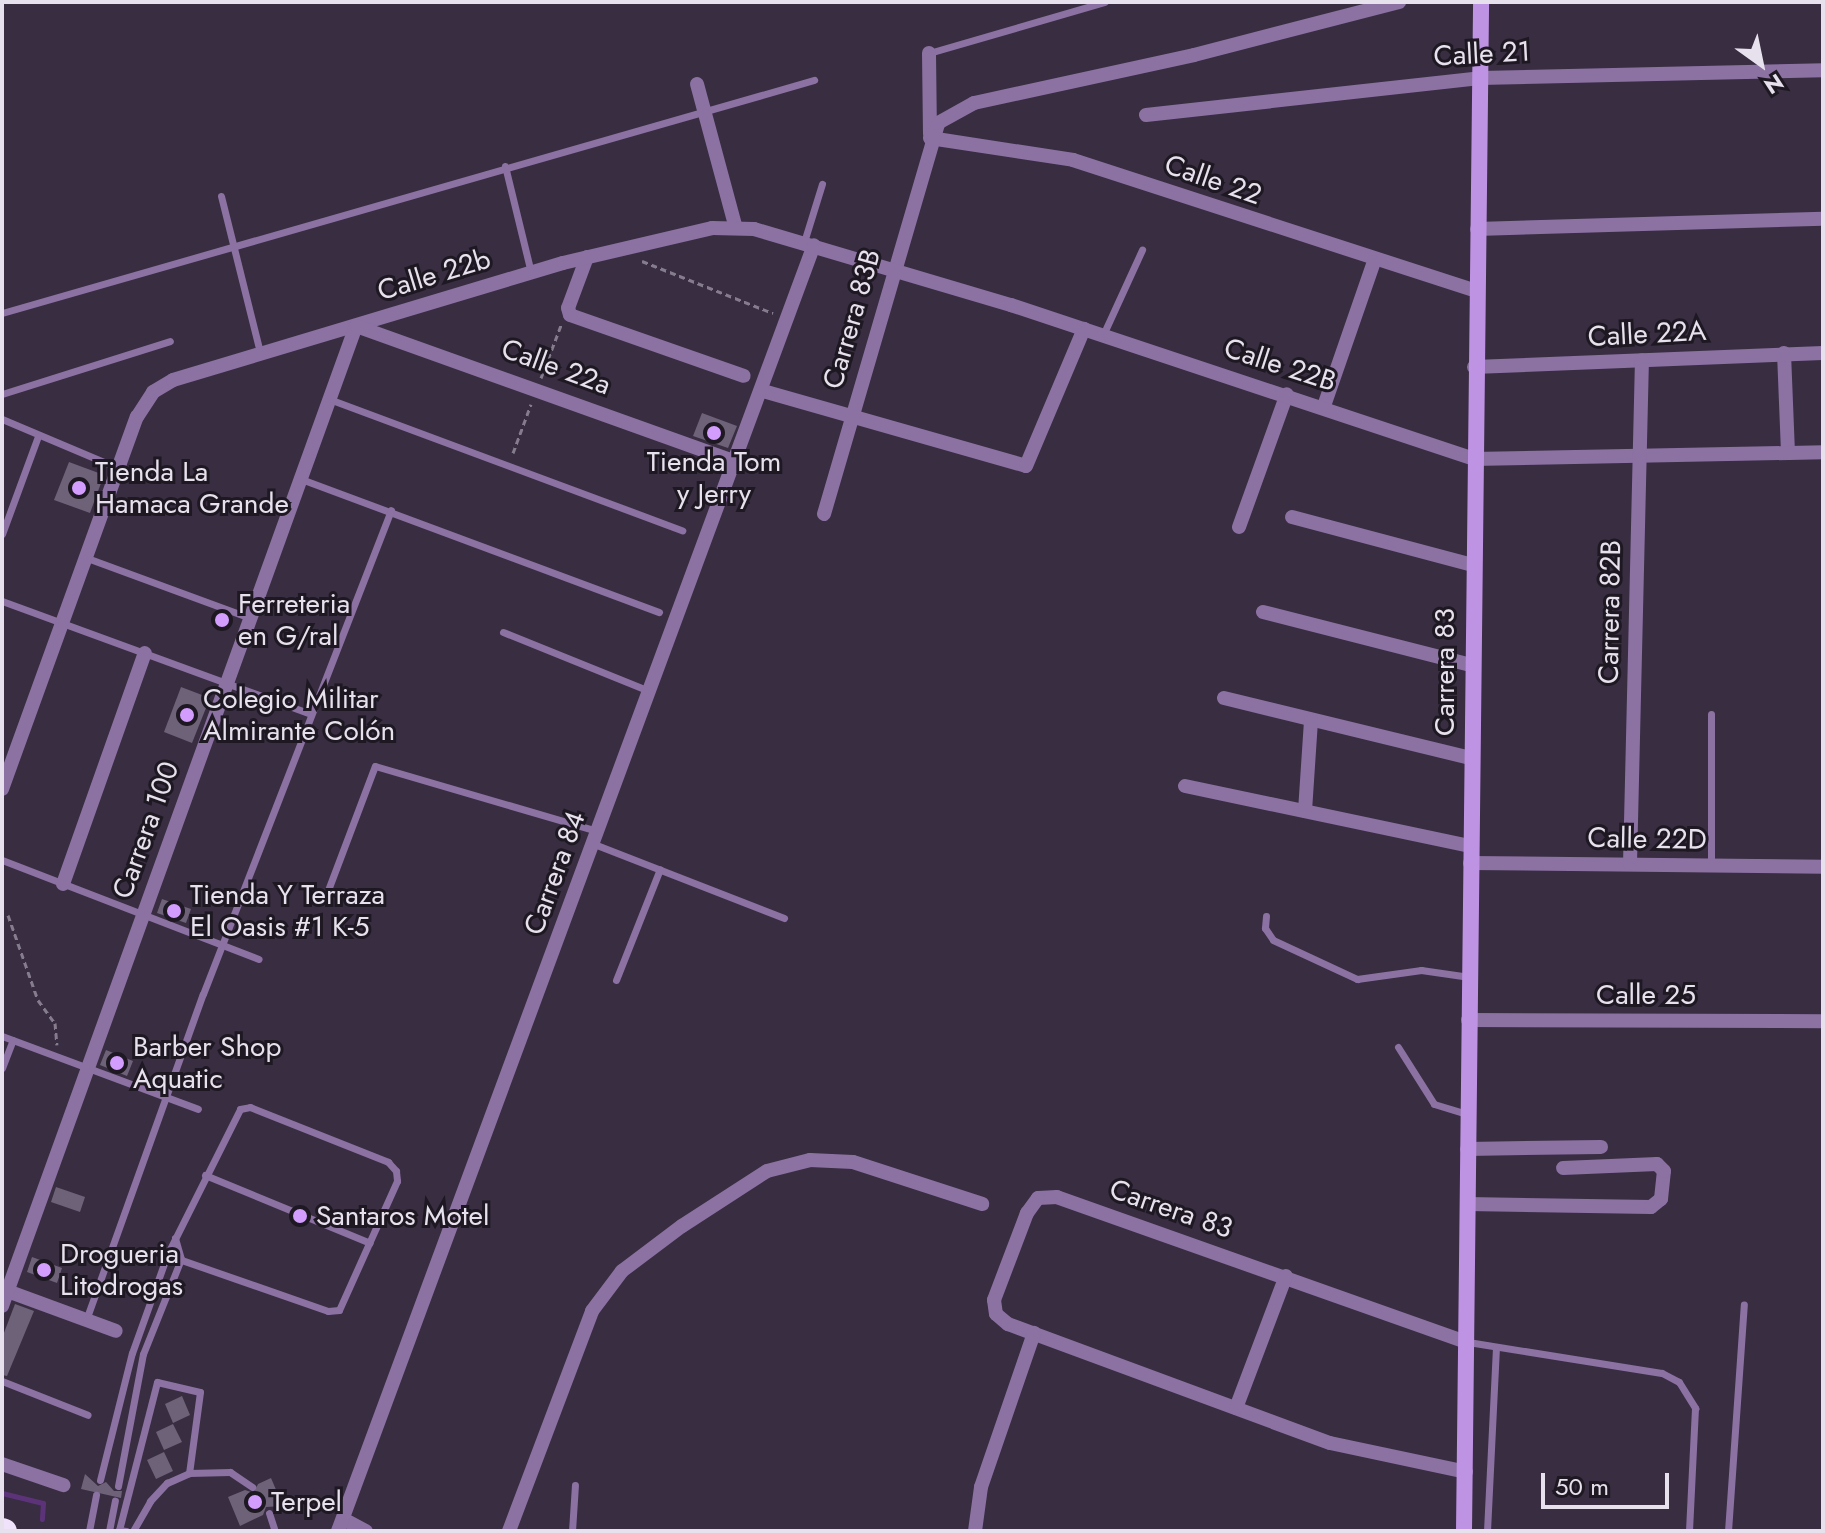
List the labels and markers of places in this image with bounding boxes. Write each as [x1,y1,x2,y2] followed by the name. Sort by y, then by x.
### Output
[705,424,723,442] marker: Tienda Tom y Jerry
[647,445,781,511] place label: Tienda Tom y Jerry
[95,455,289,521] place label: Tienda La Hamaca Grande
[70,479,88,497] marker: Tienda La Hamaca Grande
[238,587,350,653] place label: Ferreteria en G/ral
[213,611,231,629] marker: Ferreteria en G/ral
[203,682,395,748] place label: Colegio Militar Almirante Colón
[178,706,196,724] marker: Colegio Militar Almirante Colón
[190,878,385,944] place label: Tienda Y Terraza El Oasis #1 K-5
[165,902,183,920] marker: Tienda Y Terraza El Oasis #1 K-5
[133,1030,281,1096] place label: Barber Shop Aquatic
[108,1054,126,1072] marker: Barber Shop Aquatic
[316,1199,489,1233] place label: Santaros Motel
[291,1207,309,1225] marker: Santaros Motel
[60,1237,183,1303] place label: Drogueria Litodrogas
[35,1261,53,1279] marker: Drogueria Litodrogas
[271,1485,342,1519] place label: Terpel
[246,1493,264,1511] marker: Terpel

